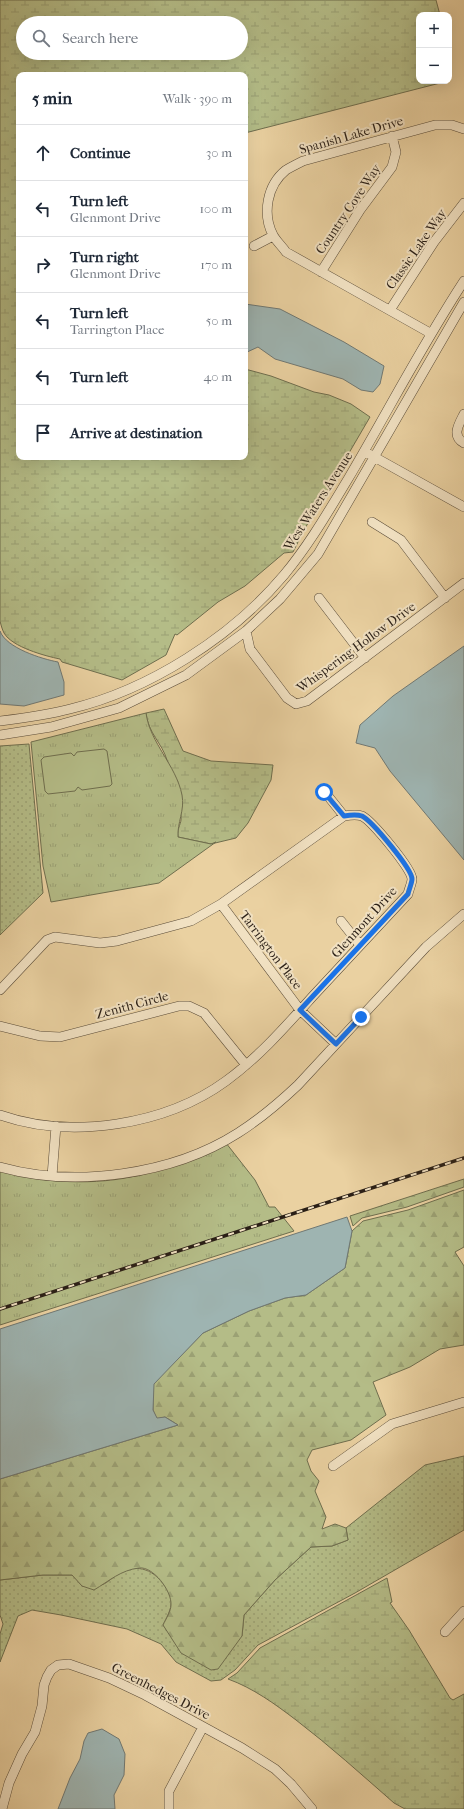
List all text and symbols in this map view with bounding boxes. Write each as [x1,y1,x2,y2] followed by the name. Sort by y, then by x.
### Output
[416,12,452,84] map controls
[416,12,452,48] button: +
[16,16,248,60] search box
[30,27,52,49] icon: search
[62,29,138,47] text: Search here
[416,48,452,84] button: −
[32,88,72,108] text: 5 min
[163,91,232,106] text: Walk · 390 m
[297,113,405,157] street label: Spanish Lake Drive
[32,142,54,164] icon: ahead
[70,144,130,162] text: Continue
[206,145,232,160] text: 30 m
[312,160,384,257] street label: Country Cove Way
[70,192,128,210] text: Turn left
[32,198,54,220] icon: left
[199,201,232,216] text: 100 m
[383,205,450,292] street label: Classic Lake Way
[70,210,161,225] text: Glenmont Drive
[70,248,139,266] text: Turn right
[32,254,54,276] icon: right
[200,257,232,272] text: 170 m
[70,266,161,281] text: Glenmont Drive
[70,304,128,322] text: Turn left
[32,310,54,332] icon: left
[206,313,232,328] text: 50 m
[70,322,164,337] text: Tarrington Place
[32,366,54,388] icon: left
[70,368,128,386] text: Turn left
[204,369,232,384] text: 40 m
[32,422,54,444] icon: arrive
[70,424,202,442] text: Arrive at destination
[280,448,356,554] street label: West Waters Avenue
[293,599,419,696] street label: Whispering Hollow Drive
[315,783,333,801] route start
[328,883,400,961] street label: Glenmont Drive
[237,908,306,993] street label: Tarrington Place
[94,988,171,1022] street label: Zenith Circle
[352,1008,370,1026] route end
[109,1660,213,1723] street label: Greenhedges Drive

